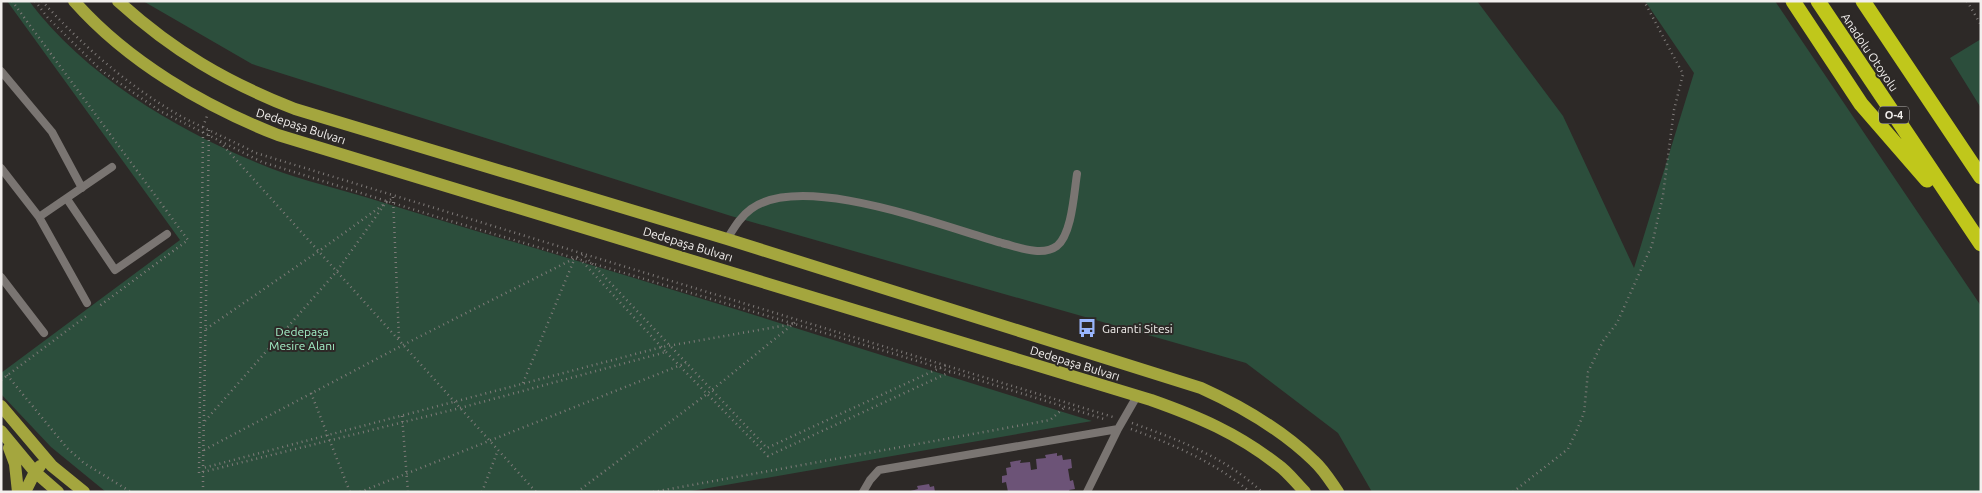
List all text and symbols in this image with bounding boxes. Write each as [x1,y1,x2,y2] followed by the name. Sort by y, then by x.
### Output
[1839,10,1901,94] street label: Anadolu Otoyolu
[255,105,347,147] street label: Dedepaşa Bulvarı
[1879,106,1909,124] road number: O-4
[642,224,734,264] street label: Dedepaşa Bulvarı
[1076,317,1098,339] bus stop icon: Garanti Sitesi
[1102,322,1173,335] place label: Garanti Sitesi
[269,325,335,352] park label: Dedepaşa Mesire Alanı
[1029,343,1121,383] street label: Dedepaşa Bulvarı

